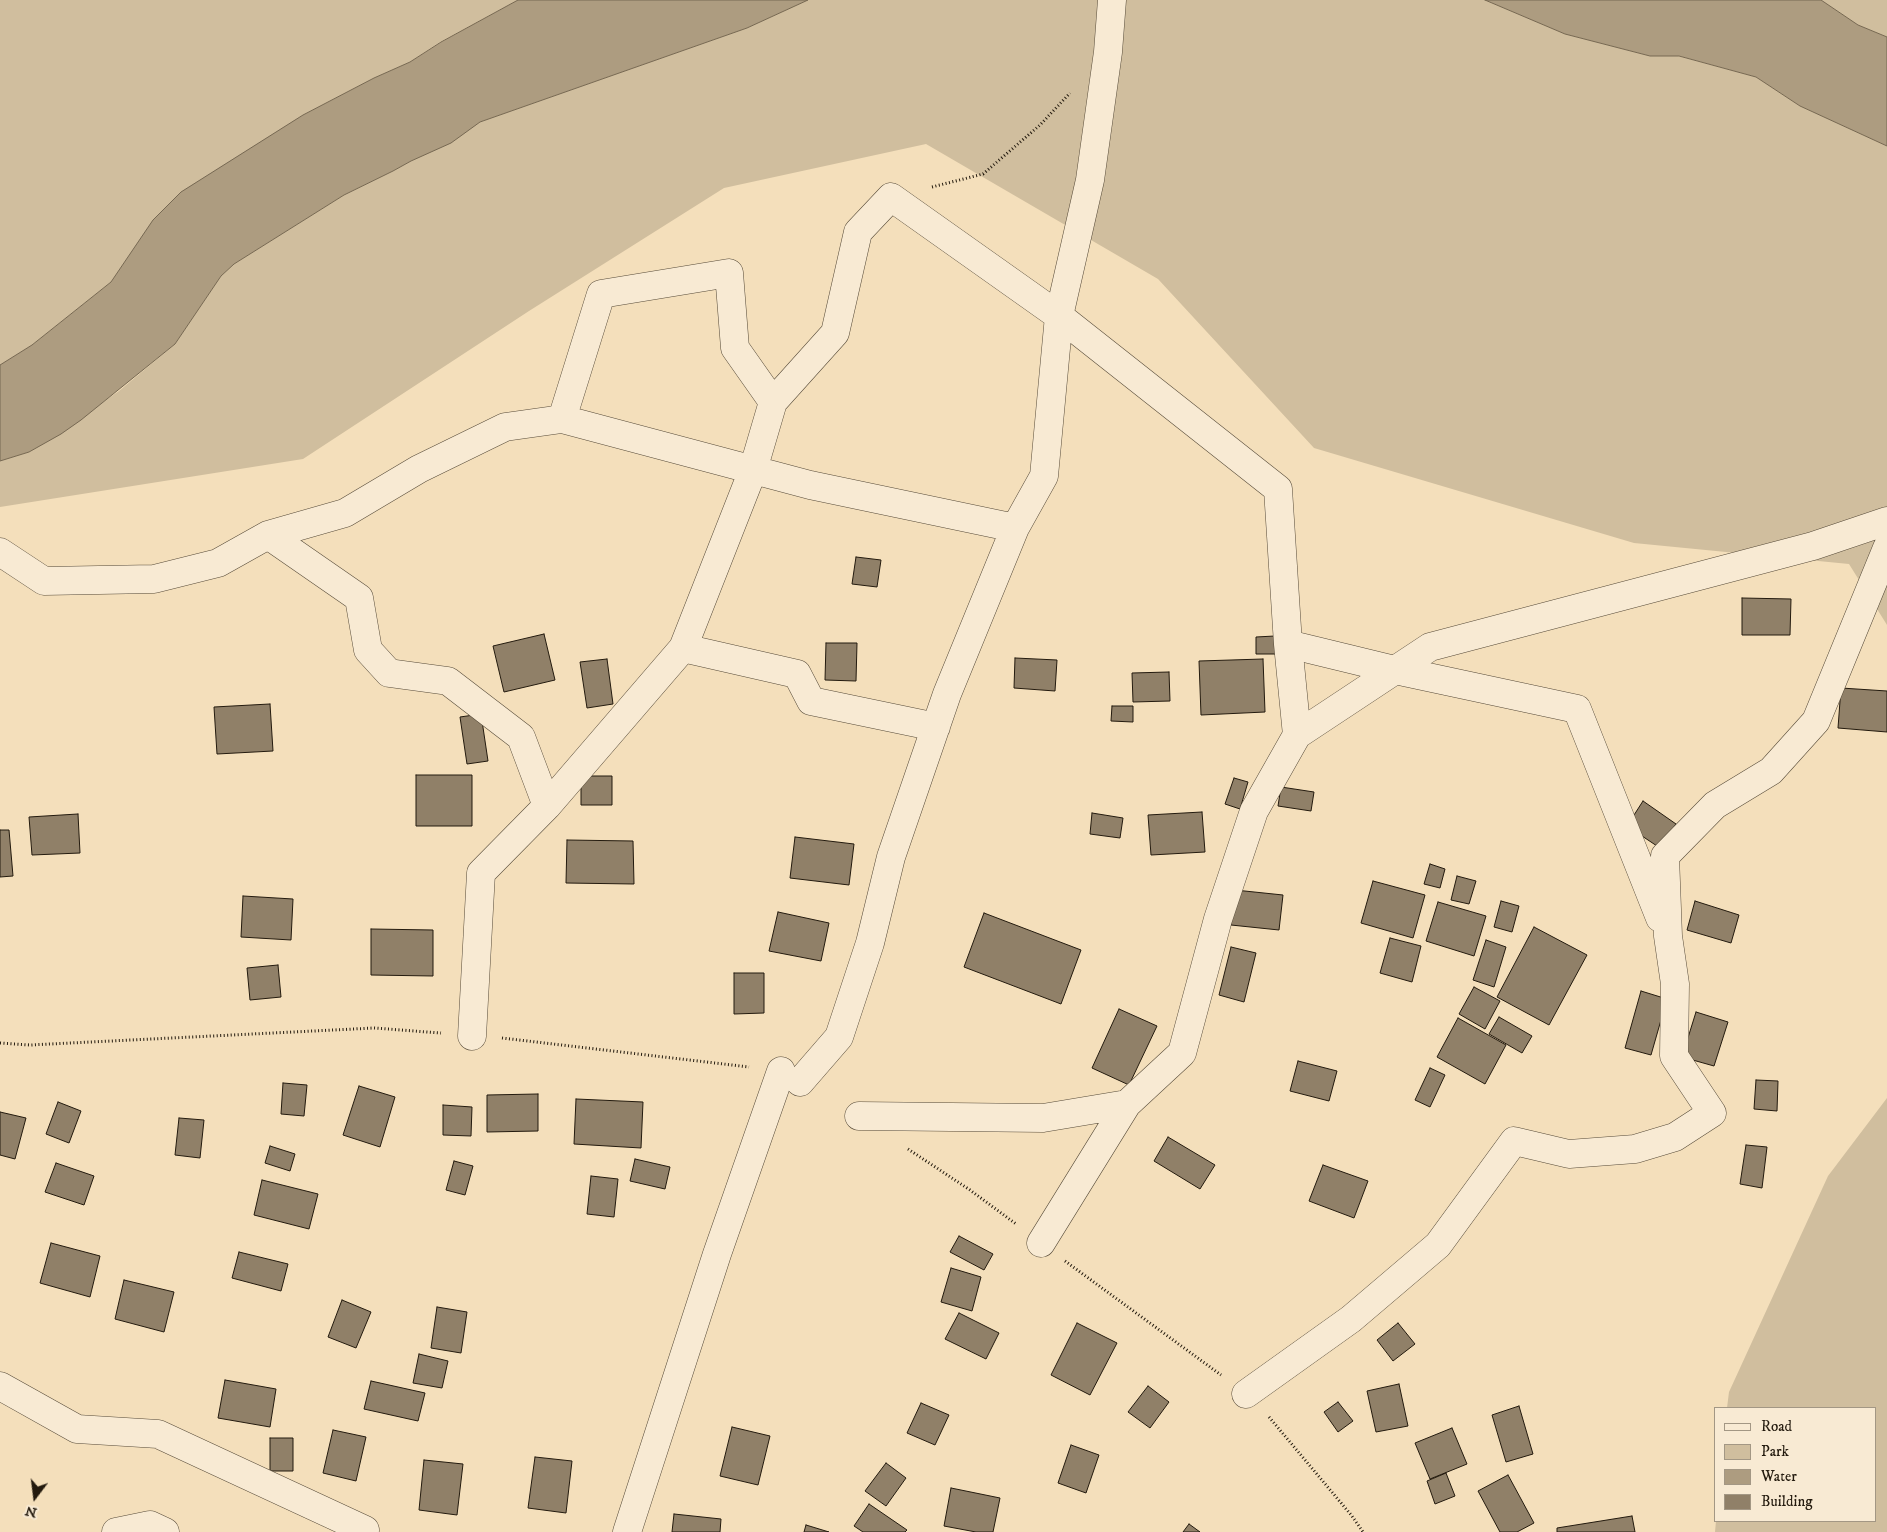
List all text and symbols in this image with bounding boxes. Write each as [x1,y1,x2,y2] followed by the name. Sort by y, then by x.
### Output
[1714,1407,1877,1522] legend
[1761,1417,1792,1436] text: Road
[1761,1442,1789,1461] text: Park
[1761,1467,1797,1486] text: Water
[10,1472,60,1522] north arrow
[1761,1492,1813,1511] text: Building
[23,1501,39,1522] text: N

